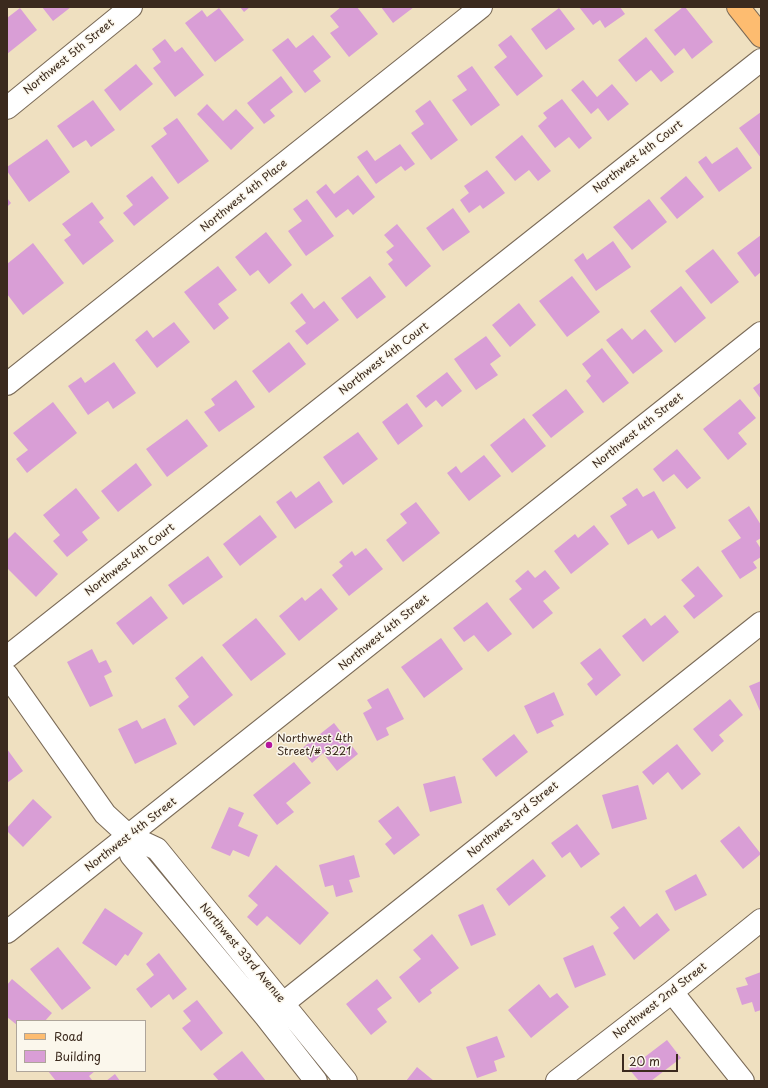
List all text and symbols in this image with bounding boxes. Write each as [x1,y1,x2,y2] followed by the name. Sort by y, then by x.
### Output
[21,16,117,98] street label: Northwest 5th Street
[591,118,685,196] street label: Northwest 4th Court
[198,157,290,235] street label: Northwest 4th Place
[337,320,431,398] street label: Northwest 4th Court
[590,390,686,472] street label: Northwest 4th Street
[83,521,177,599] street label: Northwest 4th Court
[336,592,432,674] street label: Northwest 4th Street
[277,732,353,758] place label: Northwest 4th Street/# 3221
[264,740,274,750] marker: Northwest 4th Street/# 3221
[465,779,561,861] street label: Northwest 3rd Street
[83,795,179,875] street label: Northwest 4th Street
[197,901,287,1005] street label: Northwest 33rd Avenue
[610,960,710,1042] street label: Northwest 2nd Street
[16,1020,146,1072] legend
[54,1027,83,1045] text: Road
[624,1046,680,1072] scale bar
[54,1047,101,1065] text: Building
[629,1052,660,1070] text: 20 m

